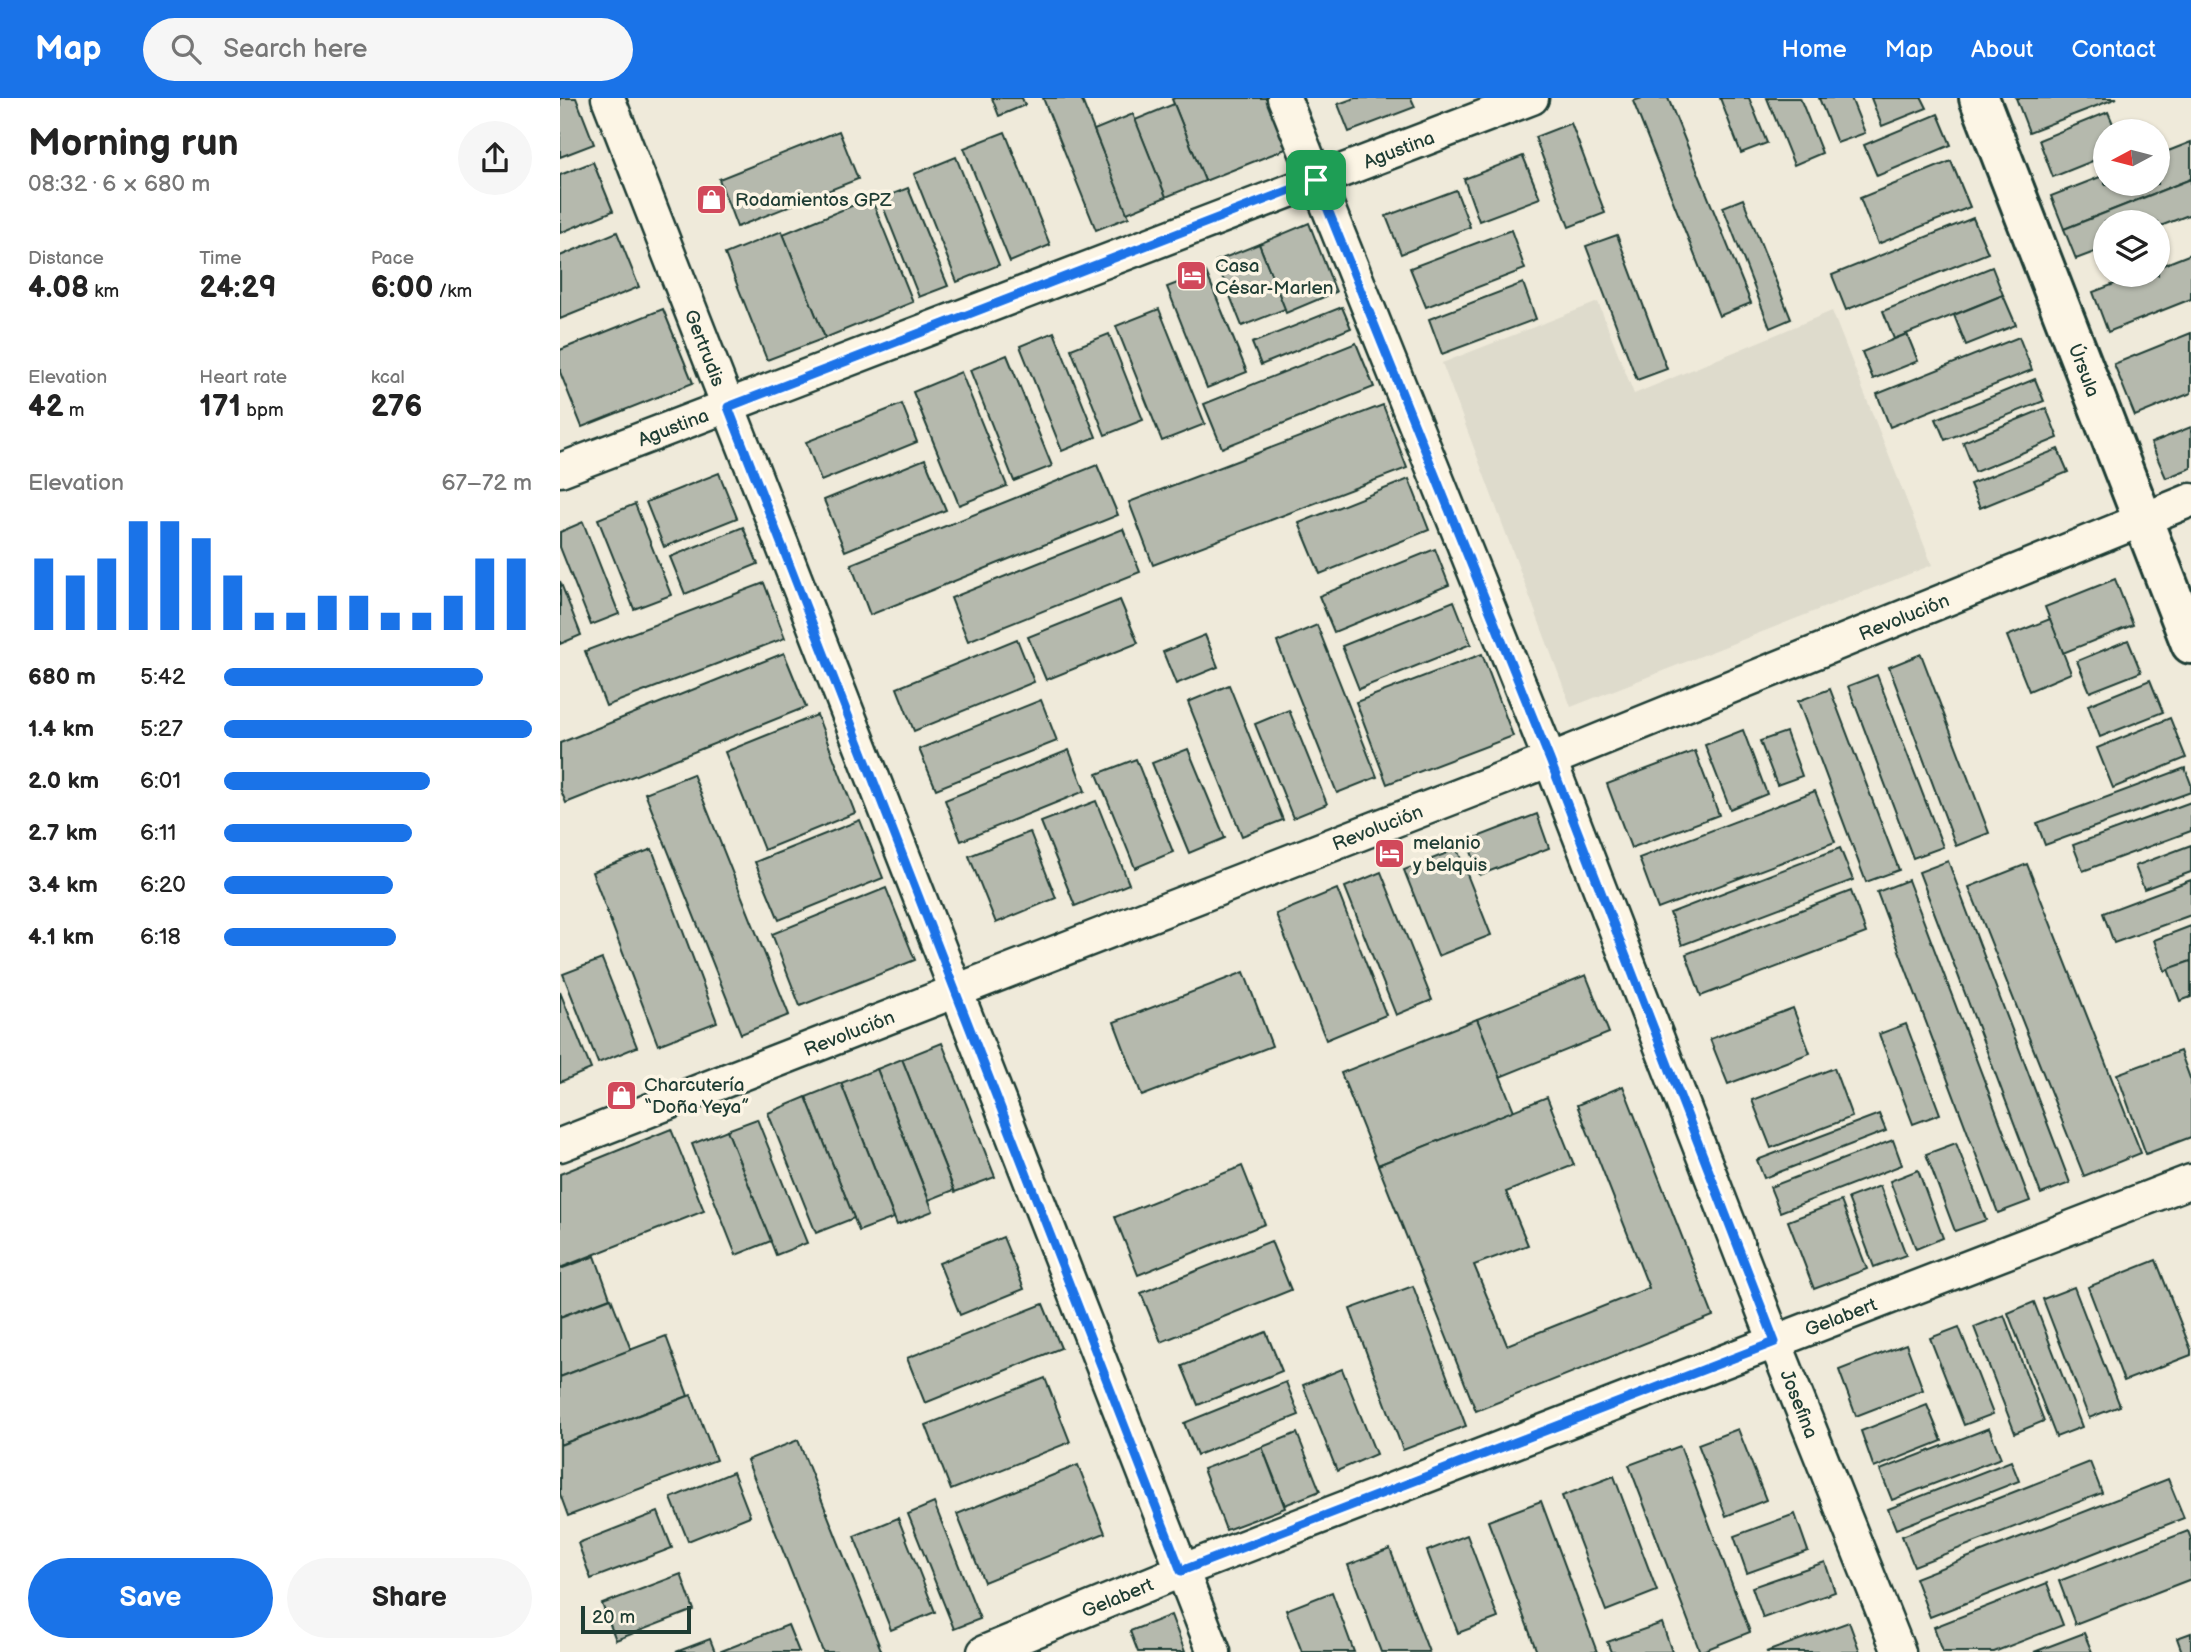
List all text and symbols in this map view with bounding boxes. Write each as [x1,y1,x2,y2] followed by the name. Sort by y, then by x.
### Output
[143,18,633,81] search box
[35,29,101,69] text: Map
[167,30,205,68] icon: search
[223,34,367,65] text: Search here
[1782,35,1847,64] text: Home
[1885,35,1933,64] text: Map
[1971,35,2033,64] text: About
[2071,35,2156,64] text: Contact
[2093,119,2170,196] north arrow
[2093,119,2170,287] map controls
[28,121,239,166] text: Morning run
[458,121,532,195] button: share
[1361,126,1438,174] street label: Agustina
[1286,150,1346,210] pin
[1297,161,1335,199] icon: arrive
[28,170,210,198] text: 08:32 · 6 × 680 m
[695,182,729,216] shop icon: Rodamientos GPZ
[735,189,892,212] place label: Rodamientos GPZ
[2093,210,2170,287] button: layers
[28,247,104,270] text: Distance
[199,247,241,270] text: Time
[371,247,414,270] text: Pace
[1215,255,1333,300] place label: Casa César-Marlen
[1175,259,1209,293] hotel icon: Casa César-Marlen
[28,270,89,306] text: 4.08
[199,270,277,306] text: 24:29
[371,270,433,306] text: 6:00
[89,280,119,303] text: km
[433,280,472,303] text: /km
[679,306,729,390] street label: Gertrudis
[2063,341,2104,401] street label: Úrsula
[28,366,107,389] text: Elevation
[199,366,287,389] text: Heart rate
[371,366,405,389] text: kcal
[28,389,64,425] text: 42
[199,389,241,425] text: 171
[371,389,422,425] text: 276
[64,399,84,422] text: m
[241,399,284,422] text: bpm
[635,404,712,452] street label: Agustina
[28,469,124,497] text: Elevation
[441,469,532,497] text: 67–72 m
[1856,589,1953,646] street label: Revolución
[28,663,96,691] text: 680 m
[140,663,185,691] text: 5:42
[28,715,94,743] text: 1.4 km
[140,715,183,743] text: 5:27
[28,767,99,795] text: 2.0 km
[140,767,181,795] text: 6:01
[1329,801,1427,857] street label: Revolución
[28,819,97,847] text: 2.7 km
[140,819,177,847] text: 6:11
[1412,832,1487,877] place label: melanio y belquis
[1373,836,1407,870] hotel icon: melanio y belquis
[28,871,98,899] text: 3.4 km
[140,871,186,899] text: 6:20
[28,923,94,951] text: 4.1 km
[140,923,181,951] text: 6:18
[801,1006,898,1062] street label: Revolución
[644,1074,749,1119] place label: Charcutería “Doña Yeya”
[604,1078,638,1112] shop icon: Charcutería “Doña Yeya”
[1802,1293,1881,1342] street label: Gelabert
[1774,1367,1822,1442] street label: Josefina
[28,1558,273,1638] button: Save
[287,1558,532,1638] button: Share
[1079,1574,1157,1624] street label: Gelabert
[581,1603,691,1635] scale bar
[592,1606,635,1629] text: 20 m

